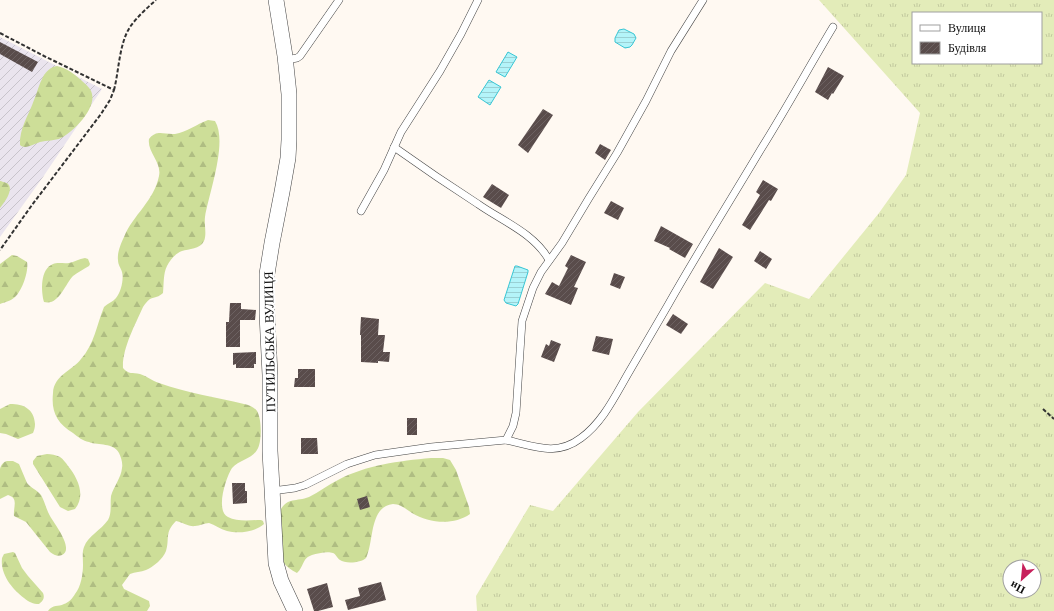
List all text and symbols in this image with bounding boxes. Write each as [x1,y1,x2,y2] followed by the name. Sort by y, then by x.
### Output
[912,12,1042,64] legend
[948,21,986,35] text: Вулиця
[948,41,987,55] text: Будівля
[261,271,278,413] street label: ПУТИЛЬСЬКА ВУЛИЦЯ
[1002,559,1042,599] north arrow
[1008,579,1027,597] text: Пн

